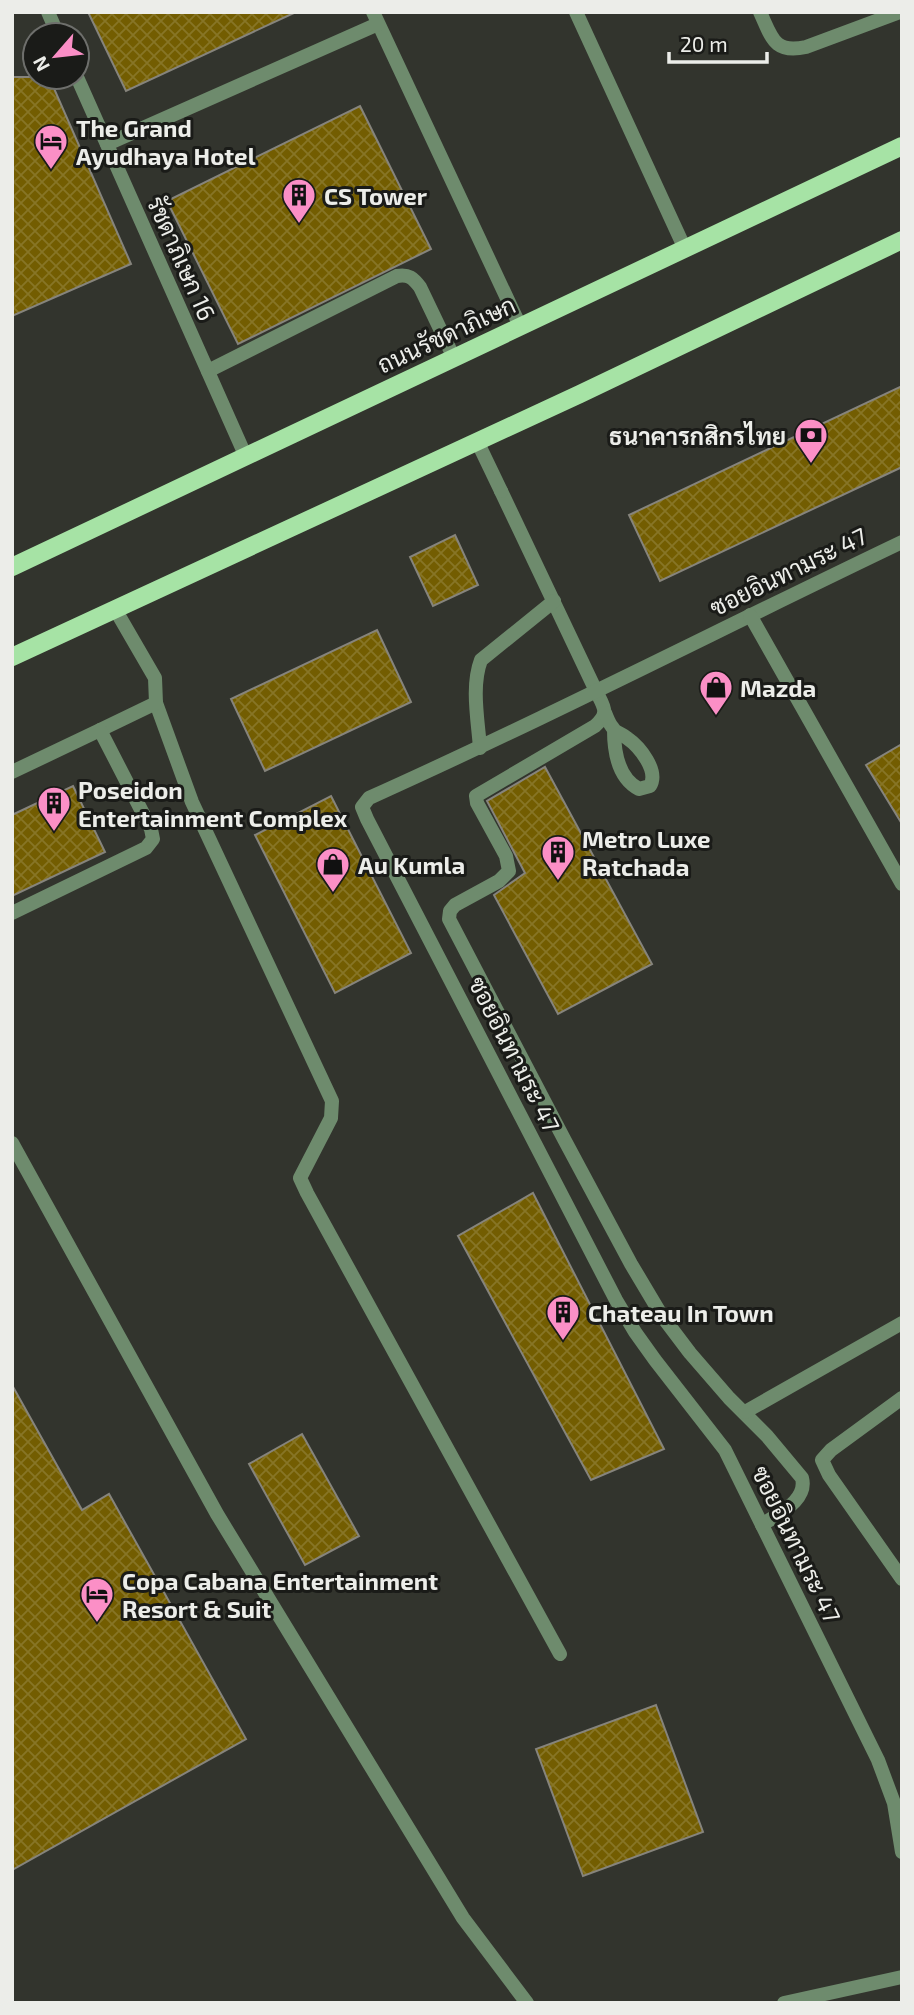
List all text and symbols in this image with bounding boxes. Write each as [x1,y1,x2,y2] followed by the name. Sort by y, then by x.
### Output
[21,21,91,91] north arrow
[669,21,767,65] scale bar
[680,31,728,56] text: 20 m
[27,53,54,76] text: N
[76,113,256,170] place label: The Grand Ayudhaya Hotel
[32,122,70,171] hotel icon: The Grand Ayudhaya Hotel
[280,176,318,225] building icon: CS Tower
[324,181,428,210] place label: CS Tower
[142,191,222,325] street label: รัชดาภิเษก 16
[372,289,520,379] street label: ถนนรัชดาภิเษก
[792,416,830,465] bank icon: ธนาคารกสิกรไทย
[609,421,786,450] place label: ธนาคารกสิกรไทย
[705,520,871,622] street label: ซอยอินทามระ 47
[697,668,735,717] shop icon: Mazda
[740,673,816,702] place label: Mazda
[78,775,348,832] place label: Poseidon Entertainment Complex
[35,784,73,833] building icon: Poseidon Entertainment Complex
[582,824,711,881] place label: Metro Luxe Ratchada
[539,833,577,882] building icon: Metro Luxe Ratchada
[314,845,352,894] shop icon: Au Kumla
[358,850,465,879] place label: Au Kumla
[463,971,567,1137] street label: ซอยอินทามระ 47
[544,1293,582,1342] building icon: Chateau In Town
[588,1298,774,1327] place label: Chateau In Town
[746,1461,848,1627] street label: ซอยอินทามระ 47
[122,1566,438,1623] place label: Copa Cabana Entertainment Resort & Suit
[78,1575,116,1624] hotel icon: Copa Cabana Entertainment Resort & Suit

